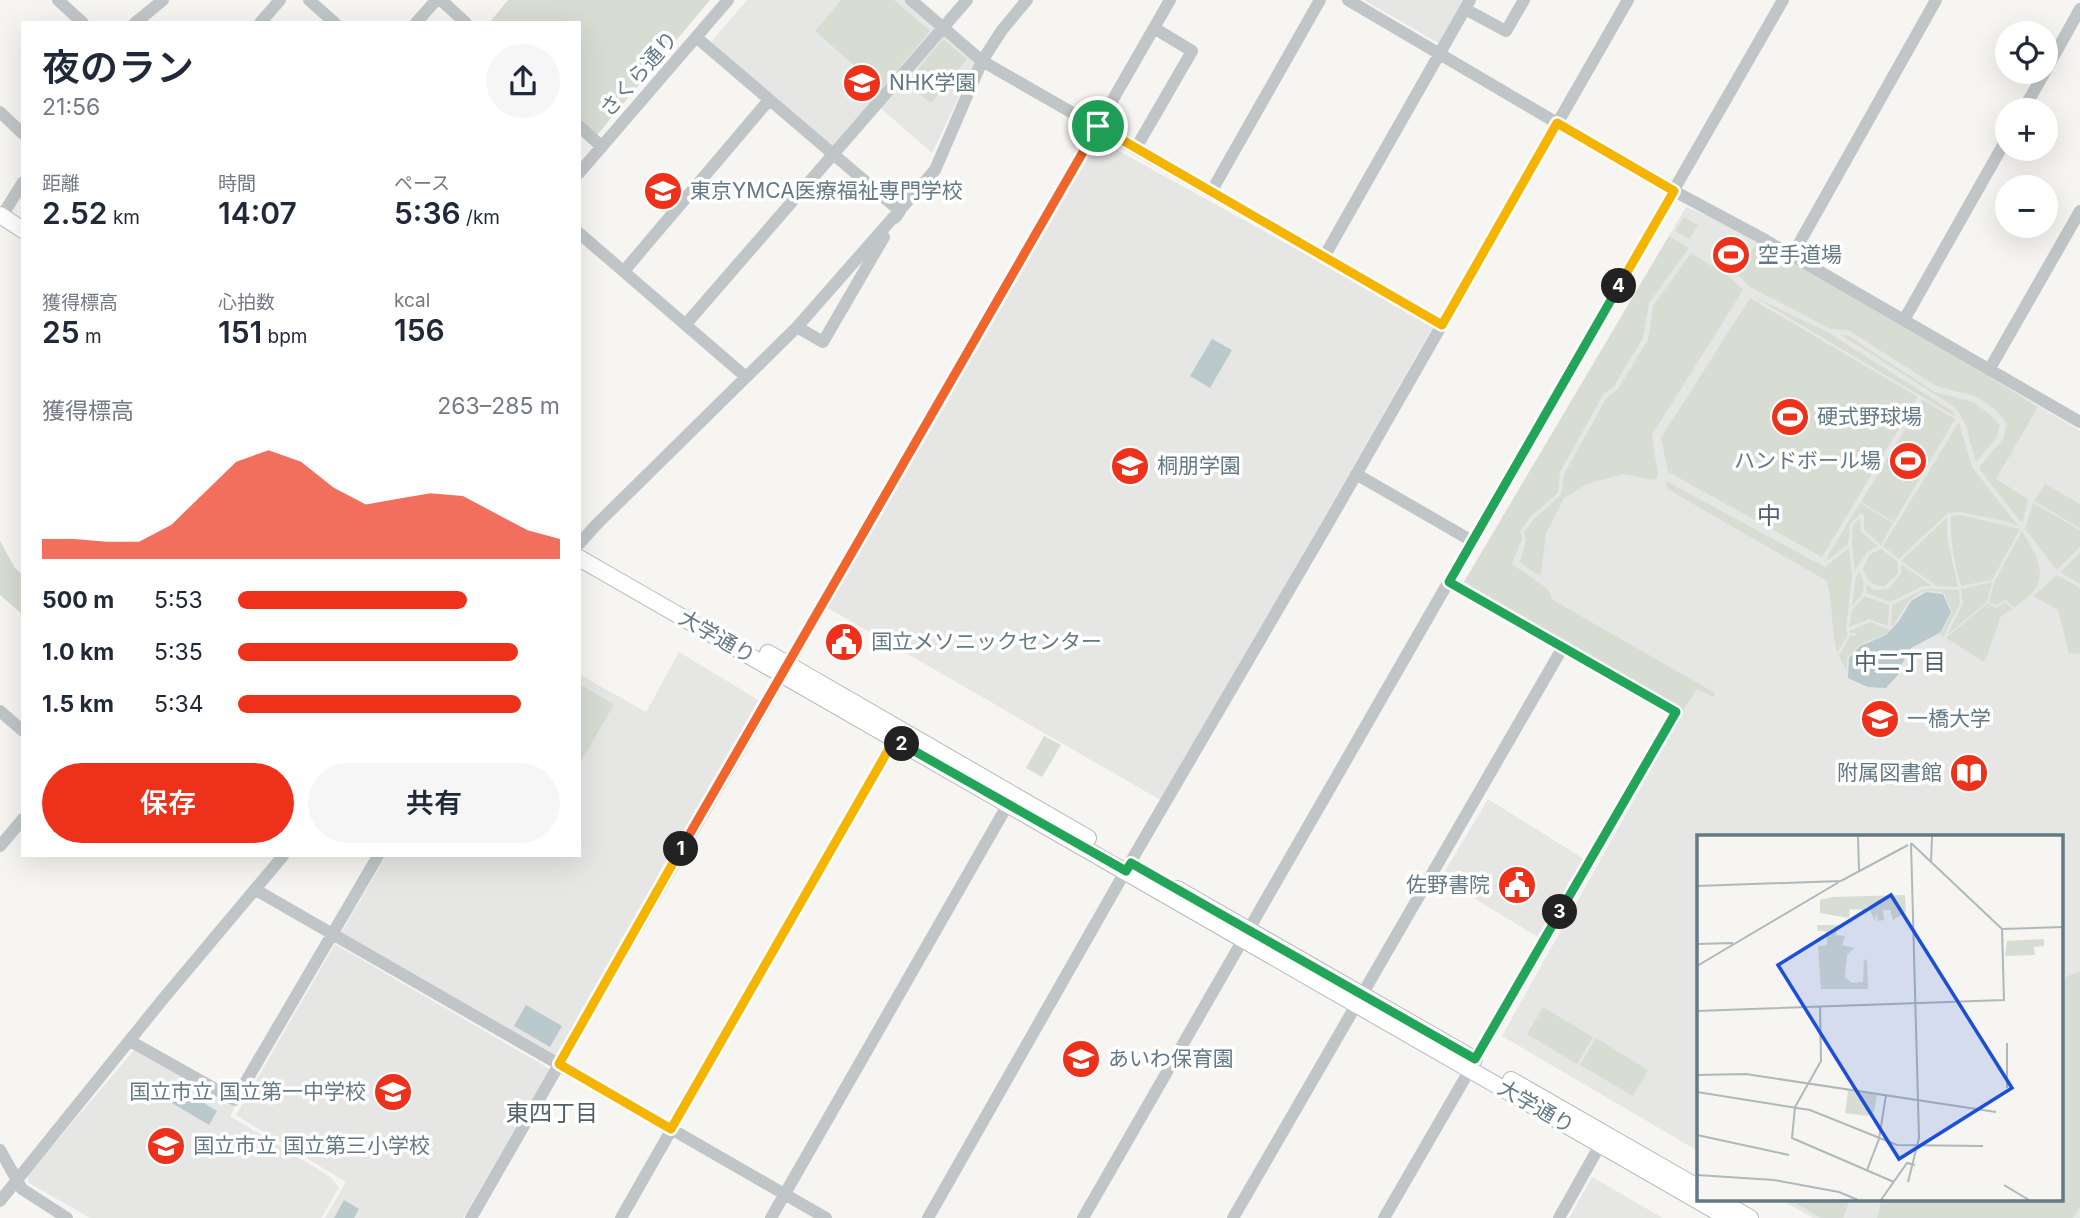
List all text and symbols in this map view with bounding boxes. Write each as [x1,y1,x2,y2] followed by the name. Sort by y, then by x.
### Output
[1995,21,2058,238] map controls
[1995,21,2058,84] button: locate
[595,26,682,121] street label: さくら通り
[42,44,194,90] text: 夜のラン
[486,44,560,118] button: share
[841,62,883,104] school or university icon: NHK学園
[889,70,977,95] place label: NHK学園
[42,93,100,121] text: 21:56
[1068,96,1128,156] pin
[1995,98,2058,161] button: +
[1079,107,1117,145] icon: arrive
[642,170,684,212] school or university icon: 東京YMCA医療福祉専門学校
[42,172,80,195] text: 距離
[218,172,256,195] text: 時間
[394,172,450,195] text: ペース
[1995,175,2058,238] button: −
[690,178,963,203] place label: 東京YMCA医療福祉専門学校
[42,195,108,231] text: 2.52
[218,195,297,231] text: 14:07
[394,195,461,231] text: 5:36
[108,206,140,229] text: km
[461,206,500,229] text: /km
[1710,234,1752,276] sports icon: 空手道場
[1758,242,1842,267] place label: 空手道場
[1602,268,1636,304] pin: 4
[1612,274,1625,297] text: 4
[394,289,430,312] text: kcal
[42,291,118,314] text: 獲得標高
[218,291,275,314] text: 心拍数
[394,312,445,348] text: 156
[42,314,80,350] text: 25
[218,314,262,350] text: 151
[80,325,102,348] text: m
[262,325,308,348] text: bpm
[437,392,560,420] text: 263–285 m
[1769,396,1811,438] sports icon: 硬式野球場
[42,397,134,425] text: 獲得標高
[1817,404,1922,429] place label: 硬式野球場
[1887,440,1929,482] sports icon: ハンドボール場
[1109,445,1151,487] school or university icon: 桐朋学園
[1734,448,1881,473] place label: ハンドボール場
[1157,453,1241,478] place label: 桐朋学園
[1757,501,1781,530] district label: 中
[42,586,114,614] text: 500 m
[154,586,203,614] text: 5:53
[675,605,760,668] street label: 大学通り
[823,621,865,663] public building icon: 国立メソニックセンター
[871,629,1102,654] place label: 国立メソニックセンター
[42,638,114,666] text: 1.0 km
[154,638,203,666] text: 5:35
[1854,648,1946,676] district label: 中二丁目
[42,690,114,718] text: 1.5 km
[154,690,204,718] text: 5:34
[1859,698,1901,740] school or university icon: 一橋大学
[1907,706,1991,731] place label: 一橋大学
[884,726,920,762] pin: 2
[896,732,907,755] text: 2
[1948,752,1990,794] library icon: 附属図書館
[1837,760,1942,785] place label: 附属図書館
[42,763,294,843] button: 保存
[308,763,560,843] button: 共有
[664,832,698,866] pin: 1
[1697,835,2062,1200] inset map
[676,837,685,860] text: 1
[1496,864,1538,906] public building icon: 佐野書院
[1406,872,1490,897] place label: 佐野書院
[1542,894,1578,930] pin: 3
[1553,900,1566,923] text: 3
[1060,1038,1102,1080] school or university icon: あいわ保育園
[1108,1046,1234,1071] place label: あいわ保育園
[372,1071,414,1113] school or university icon: 国立市立 国立第一中学校
[1494,1075,1579,1138] street label: 大学通り
[129,1079,366,1104] place label: 国立市立 国立第一中学校
[506,1099,598,1127] district label: 東四丁目
[145,1125,187,1167] school or university icon: 国立市立 国立第三小学校
[193,1133,430,1158] place label: 国立市立 国立第三小学校

